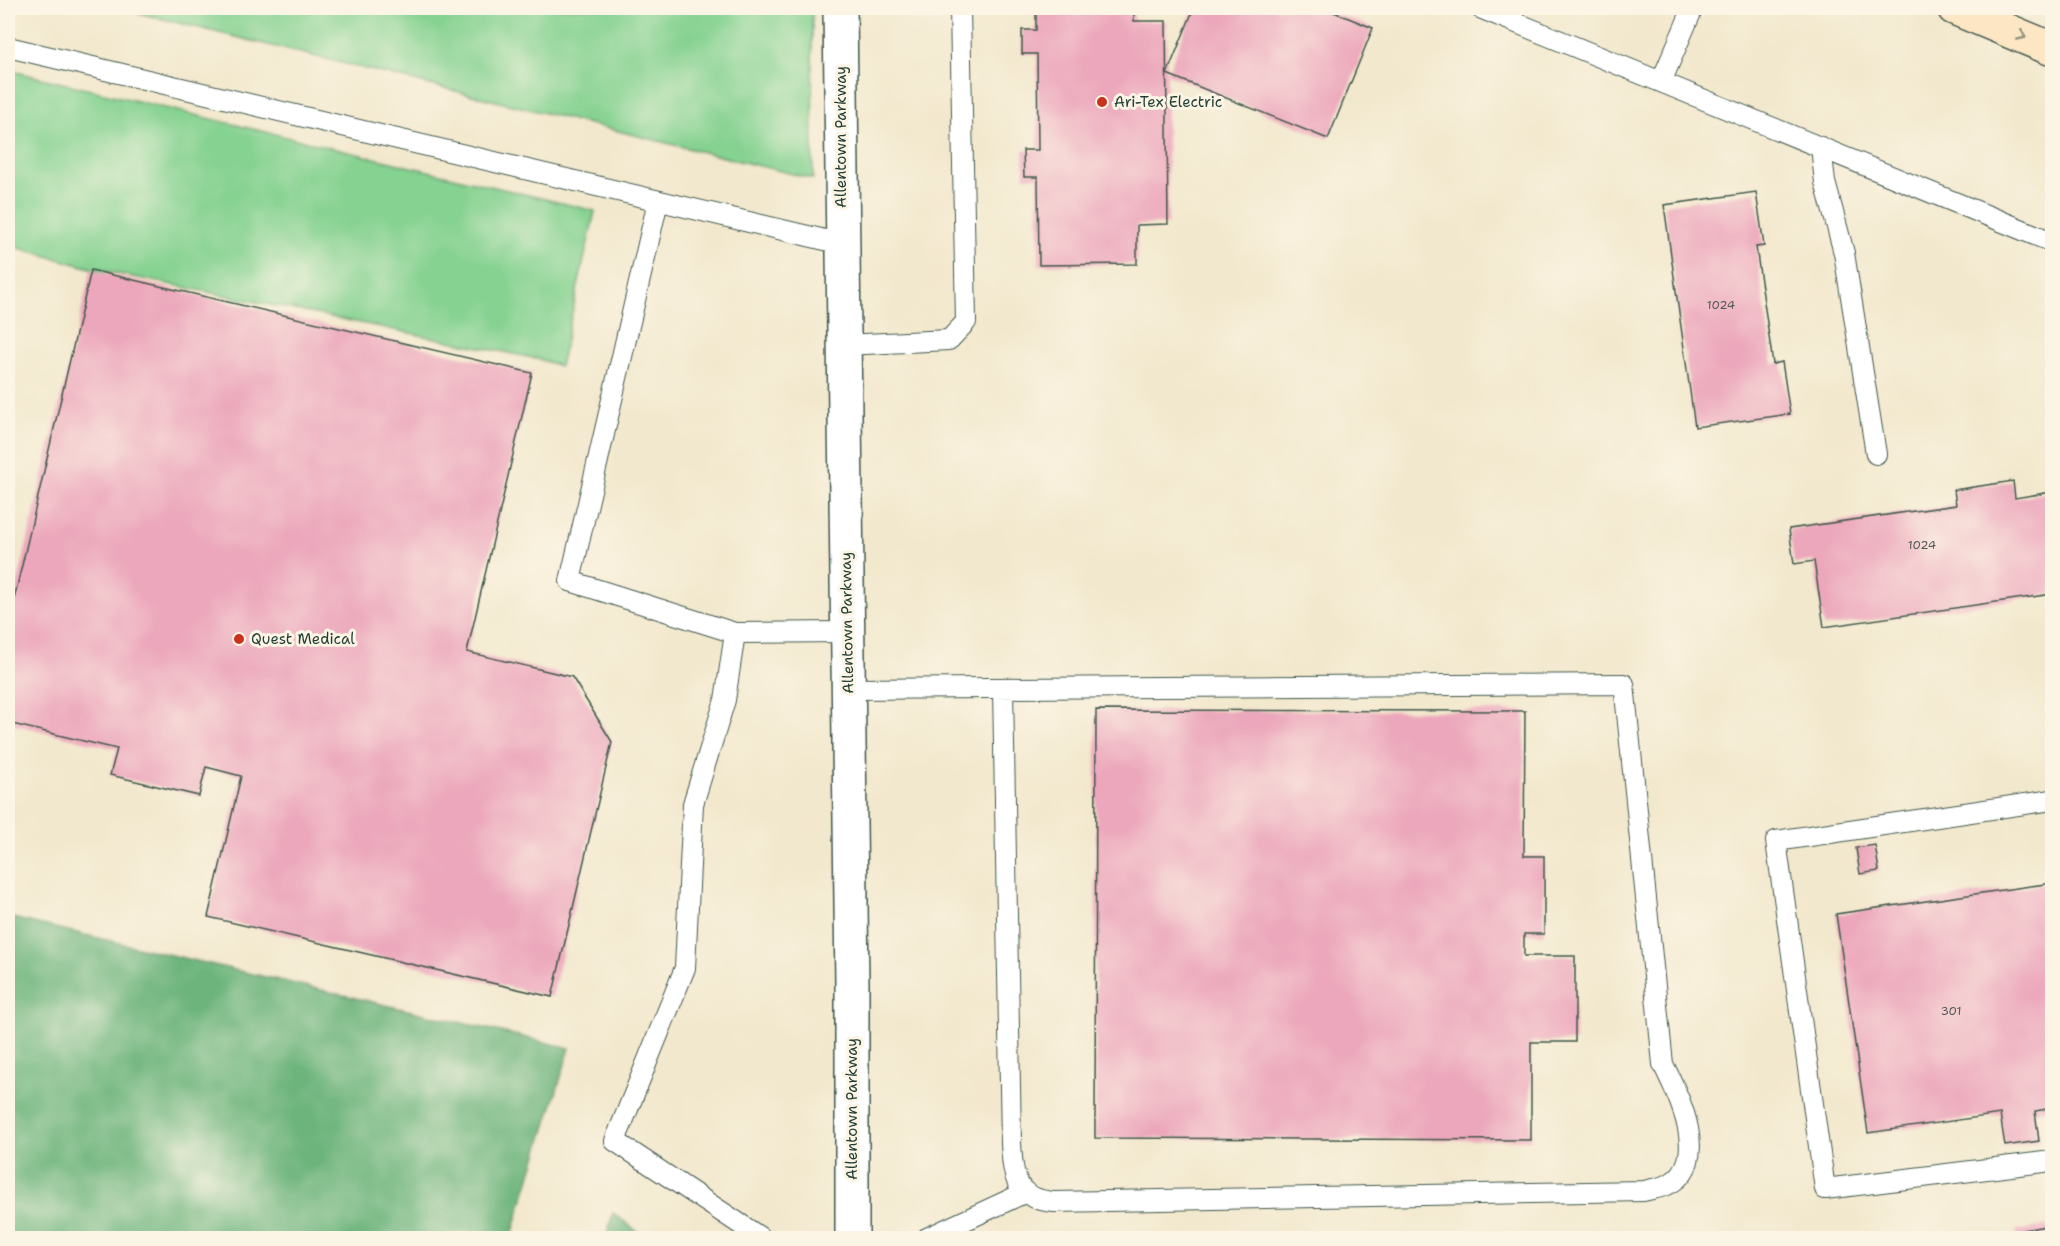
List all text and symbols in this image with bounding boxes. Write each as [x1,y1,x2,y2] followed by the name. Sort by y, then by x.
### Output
[2016,29,2027,41] one-way arrow
[831,66,851,208] street label: Allentown Parkway
[1114,92,1222,112] place label: Ari-Tex Electric
[1095,95,1109,109] marker: Ari-Tex Electric
[1707,297,1735,313] house number: 1024
[1908,537,1936,553] house number: 1024
[836,552,858,694] street label: Allentown Parkway
[251,629,355,649] place label: Quest Medical
[232,632,246,646] marker: Quest Medical
[1940,1003,1962,1019] house number: 301
[842,1038,862,1180] street label: Allentown Parkway

